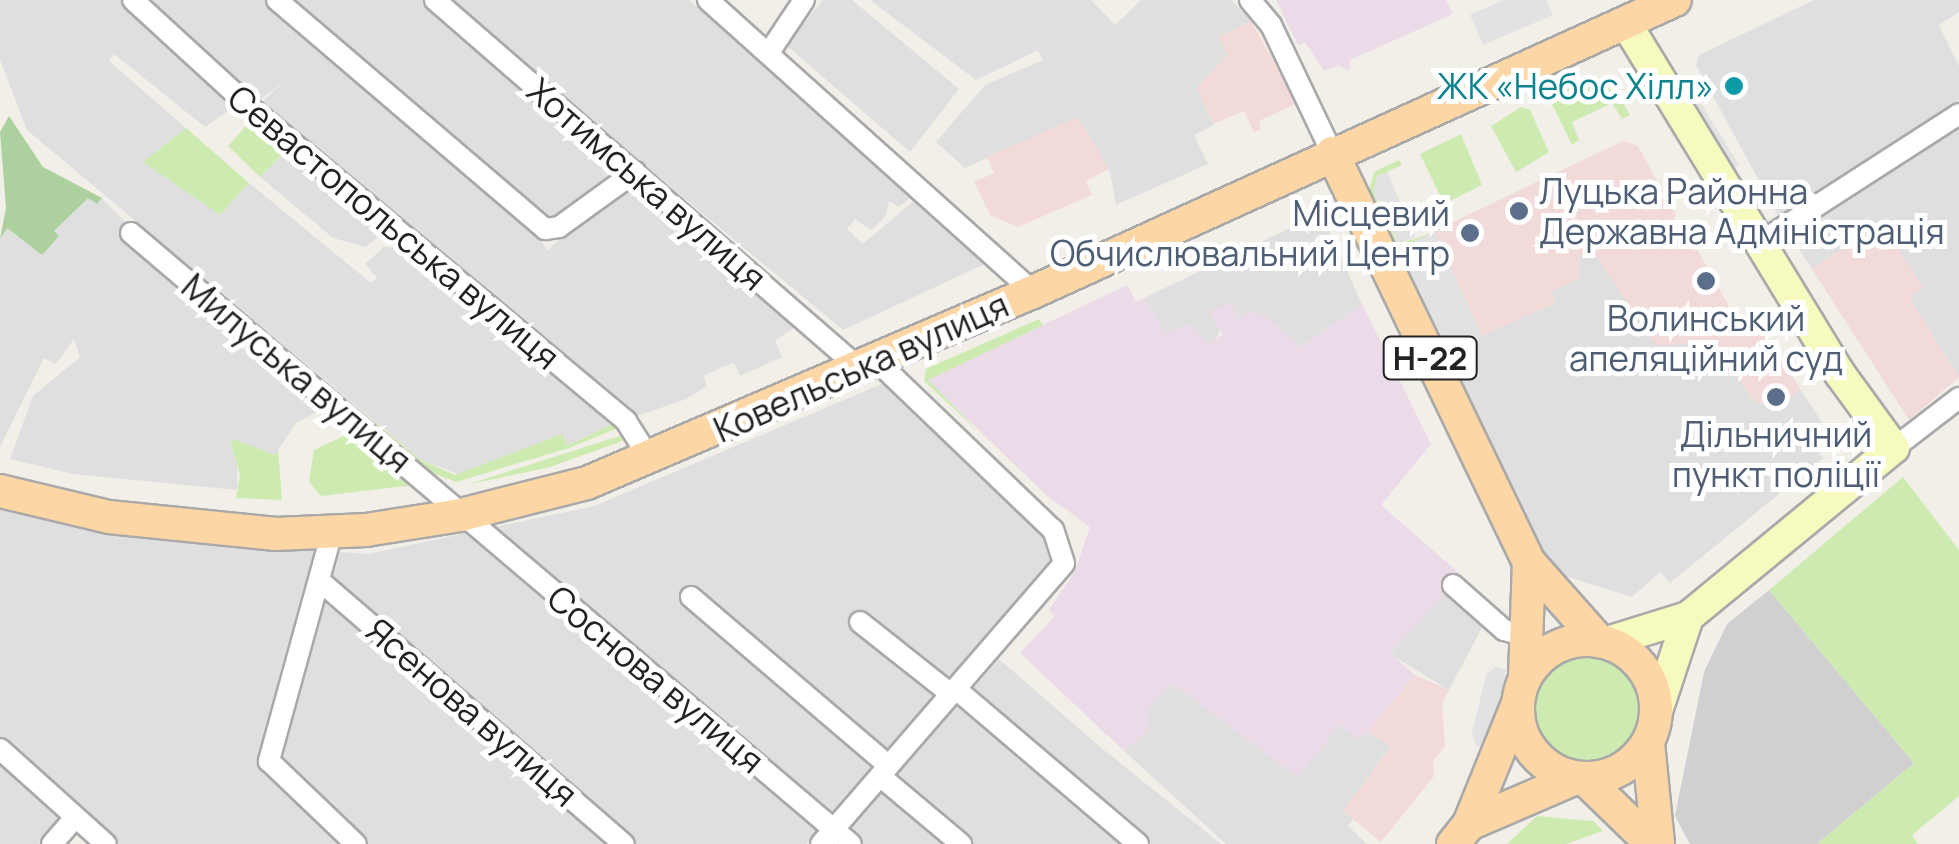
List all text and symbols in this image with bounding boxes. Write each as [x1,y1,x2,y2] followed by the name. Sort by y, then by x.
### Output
[1436,65,1714,107] place label: ЖК «Небос Хілл»
[519,69,775,299] street label: Хотимська вулиця
[1723,75,1745,97] marker: ЖК «Небос Хілл»
[220,76,568,378] street label: Севастопольська вулиця
[1539,170,1945,252] place label: Луцька Районна Державна Адміністрація
[1050,192,1450,274] place label: Місцевий Обчислювальний Центр
[1508,200,1530,222] marker: Луцька Районна Державна Адміністрація
[1459,222,1481,244] marker: Місцевий Обчислювальний Центр
[174,265,420,481] street label: Милуська вулиця
[1695,270,1717,292] marker: Волинський апеляційний суд
[707,283,1015,451] street label: Ковельська вулиця
[1569,297,1843,379] place label: Волинський апеляційний суд
[1382,331,1478,385] road number: Н-22
[1765,386,1787,408] marker: Дільничний пункт поліції
[1672,413,1880,495] place label: Дільничний пункт поліції
[539,576,773,782] street label: Соснова вулиця
[358,609,586,815] street label: Ясенова вулиця

